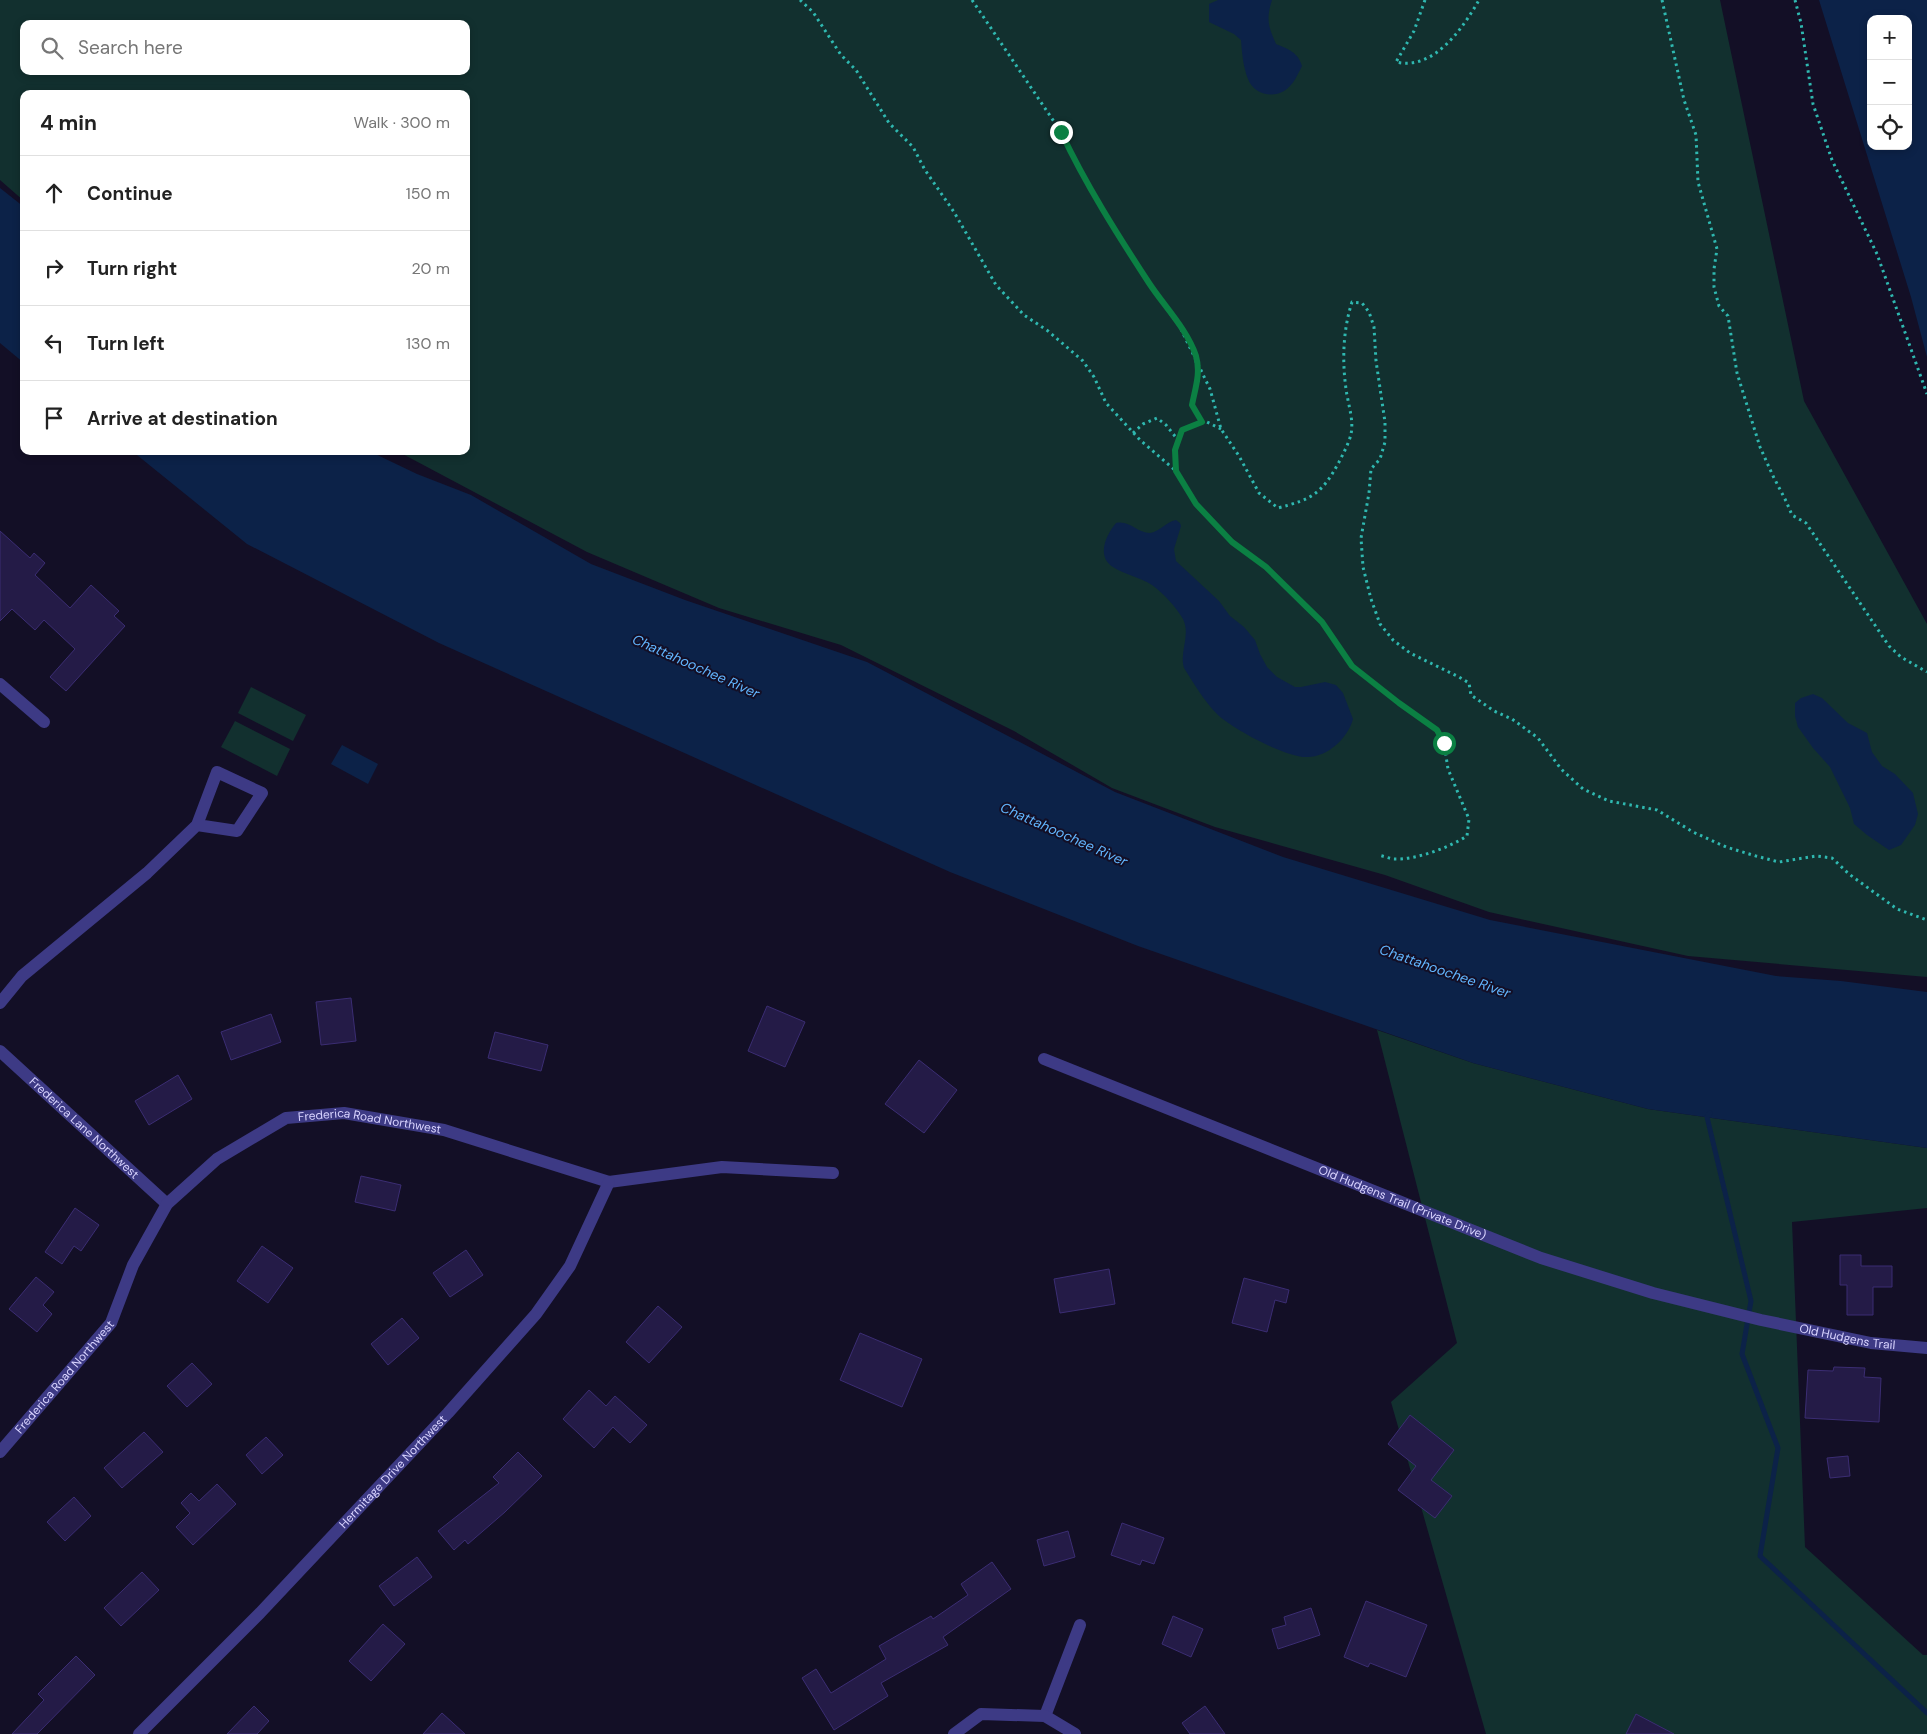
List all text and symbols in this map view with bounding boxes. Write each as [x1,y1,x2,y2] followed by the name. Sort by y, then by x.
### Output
[1867,15,1912,150] map controls
[1867,15,1912,60] button: +
[20,20,470,75] search box
[38,34,66,62] icon: search
[78,35,183,60] text: Search here
[1867,60,1912,105] button: −
[1867,105,1912,150] button: locate
[40,109,97,137] text: 4 min
[353,112,450,133] text: Walk · 300 m
[1050,121,1073,144] route end
[40,179,68,207] icon: ahead
[87,181,173,206] text: Continue
[406,183,450,204] text: 150 m
[40,254,68,282] icon: right
[87,256,177,281] text: Turn right
[411,258,450,279] text: 20 m
[40,329,68,357] icon: left
[87,331,165,356] text: Turn left
[406,333,450,354] text: 130 m
[40,404,68,432] icon: arrive
[87,406,278,431] text: Arrive at destination
[630,630,763,702] water label: Chattahoochee River
[1433,732,1456,755] route start
[998,798,1131,870] water label: Chattahoochee River
[1377,940,1514,1002] water label: Chattahoochee River
[26,1074,143,1183] street label: Frederica Lane Northwest
[297,1105,443,1137] street label: Frederica Road Northwest
[1316,1162,1489,1243] street label: Old Hudgens Trail (Private Drive)
[11,1317,118,1437] street label: Frederica Road Northwest
[1798,1320,1896,1353] street label: Old Hudgens Trail
[336,1411,450,1532] street label: Hermitage Drive Northwest

